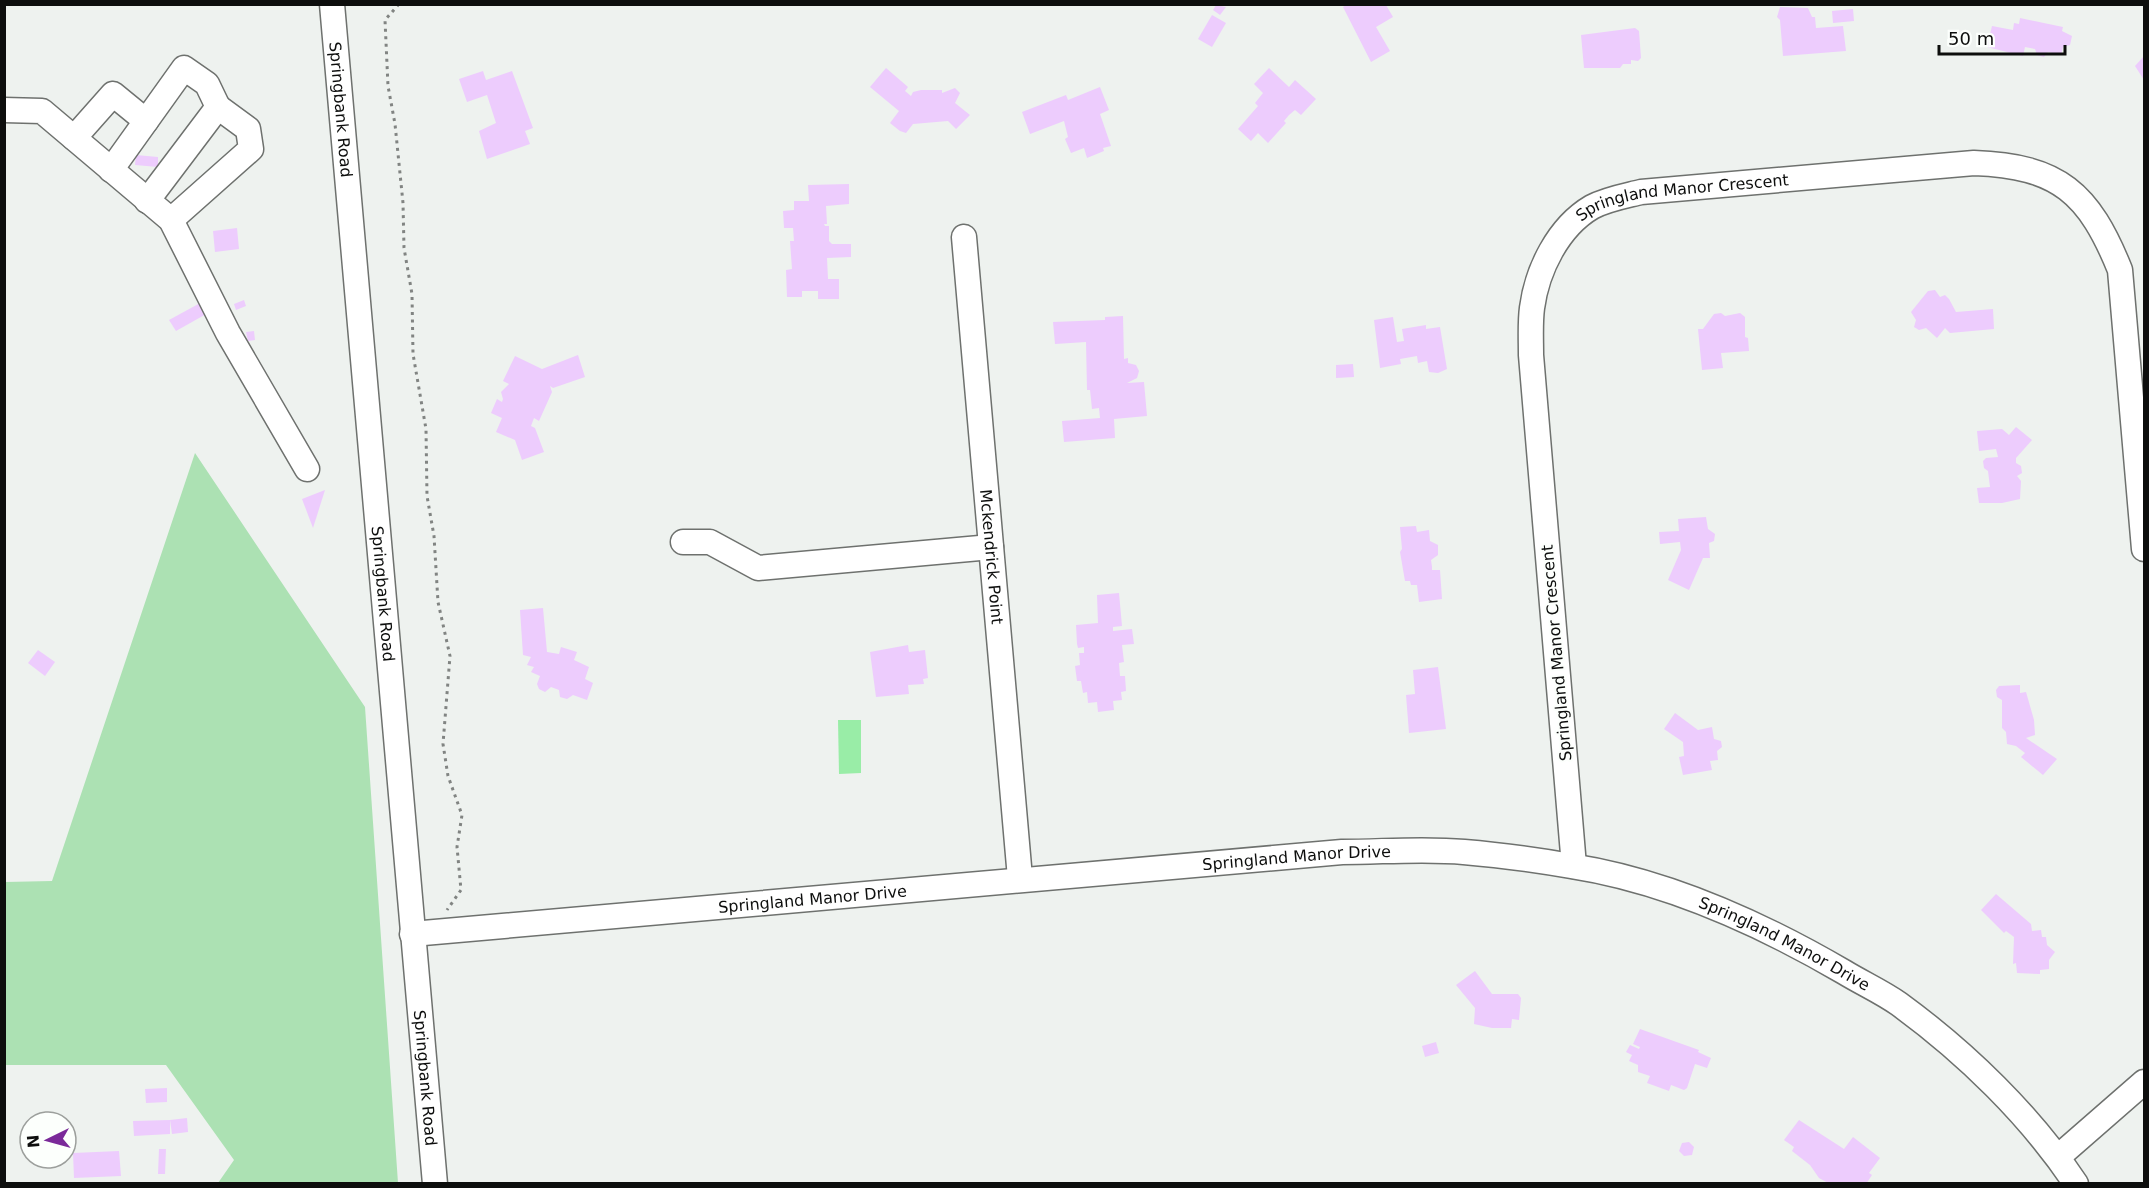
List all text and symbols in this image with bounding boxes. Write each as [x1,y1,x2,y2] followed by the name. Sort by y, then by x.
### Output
[1939,18,2065,56] scale bar
[1948,28,1994,49] text: 50 m
[325,41,356,178] street label: Springbank Road
[1572,170,1789,225] street label: Springland Manor Crescent
[976,489,1007,625] street label: Mckendrick Point
[368,525,398,663] street label: Springbank Road
[1538,544,1575,762] street label: Springland Manor Crescent
[1202,842,1391,874] street label: Springland Manor Drive
[717,881,908,917] street label: Springland Manor Drive
[1696,893,1873,995] street label: Springland Manor Drive
[410,1009,441,1147] street label: Springbank Road
[18,1110,78,1170] north arrow
[24,1134,44,1149] text: N

